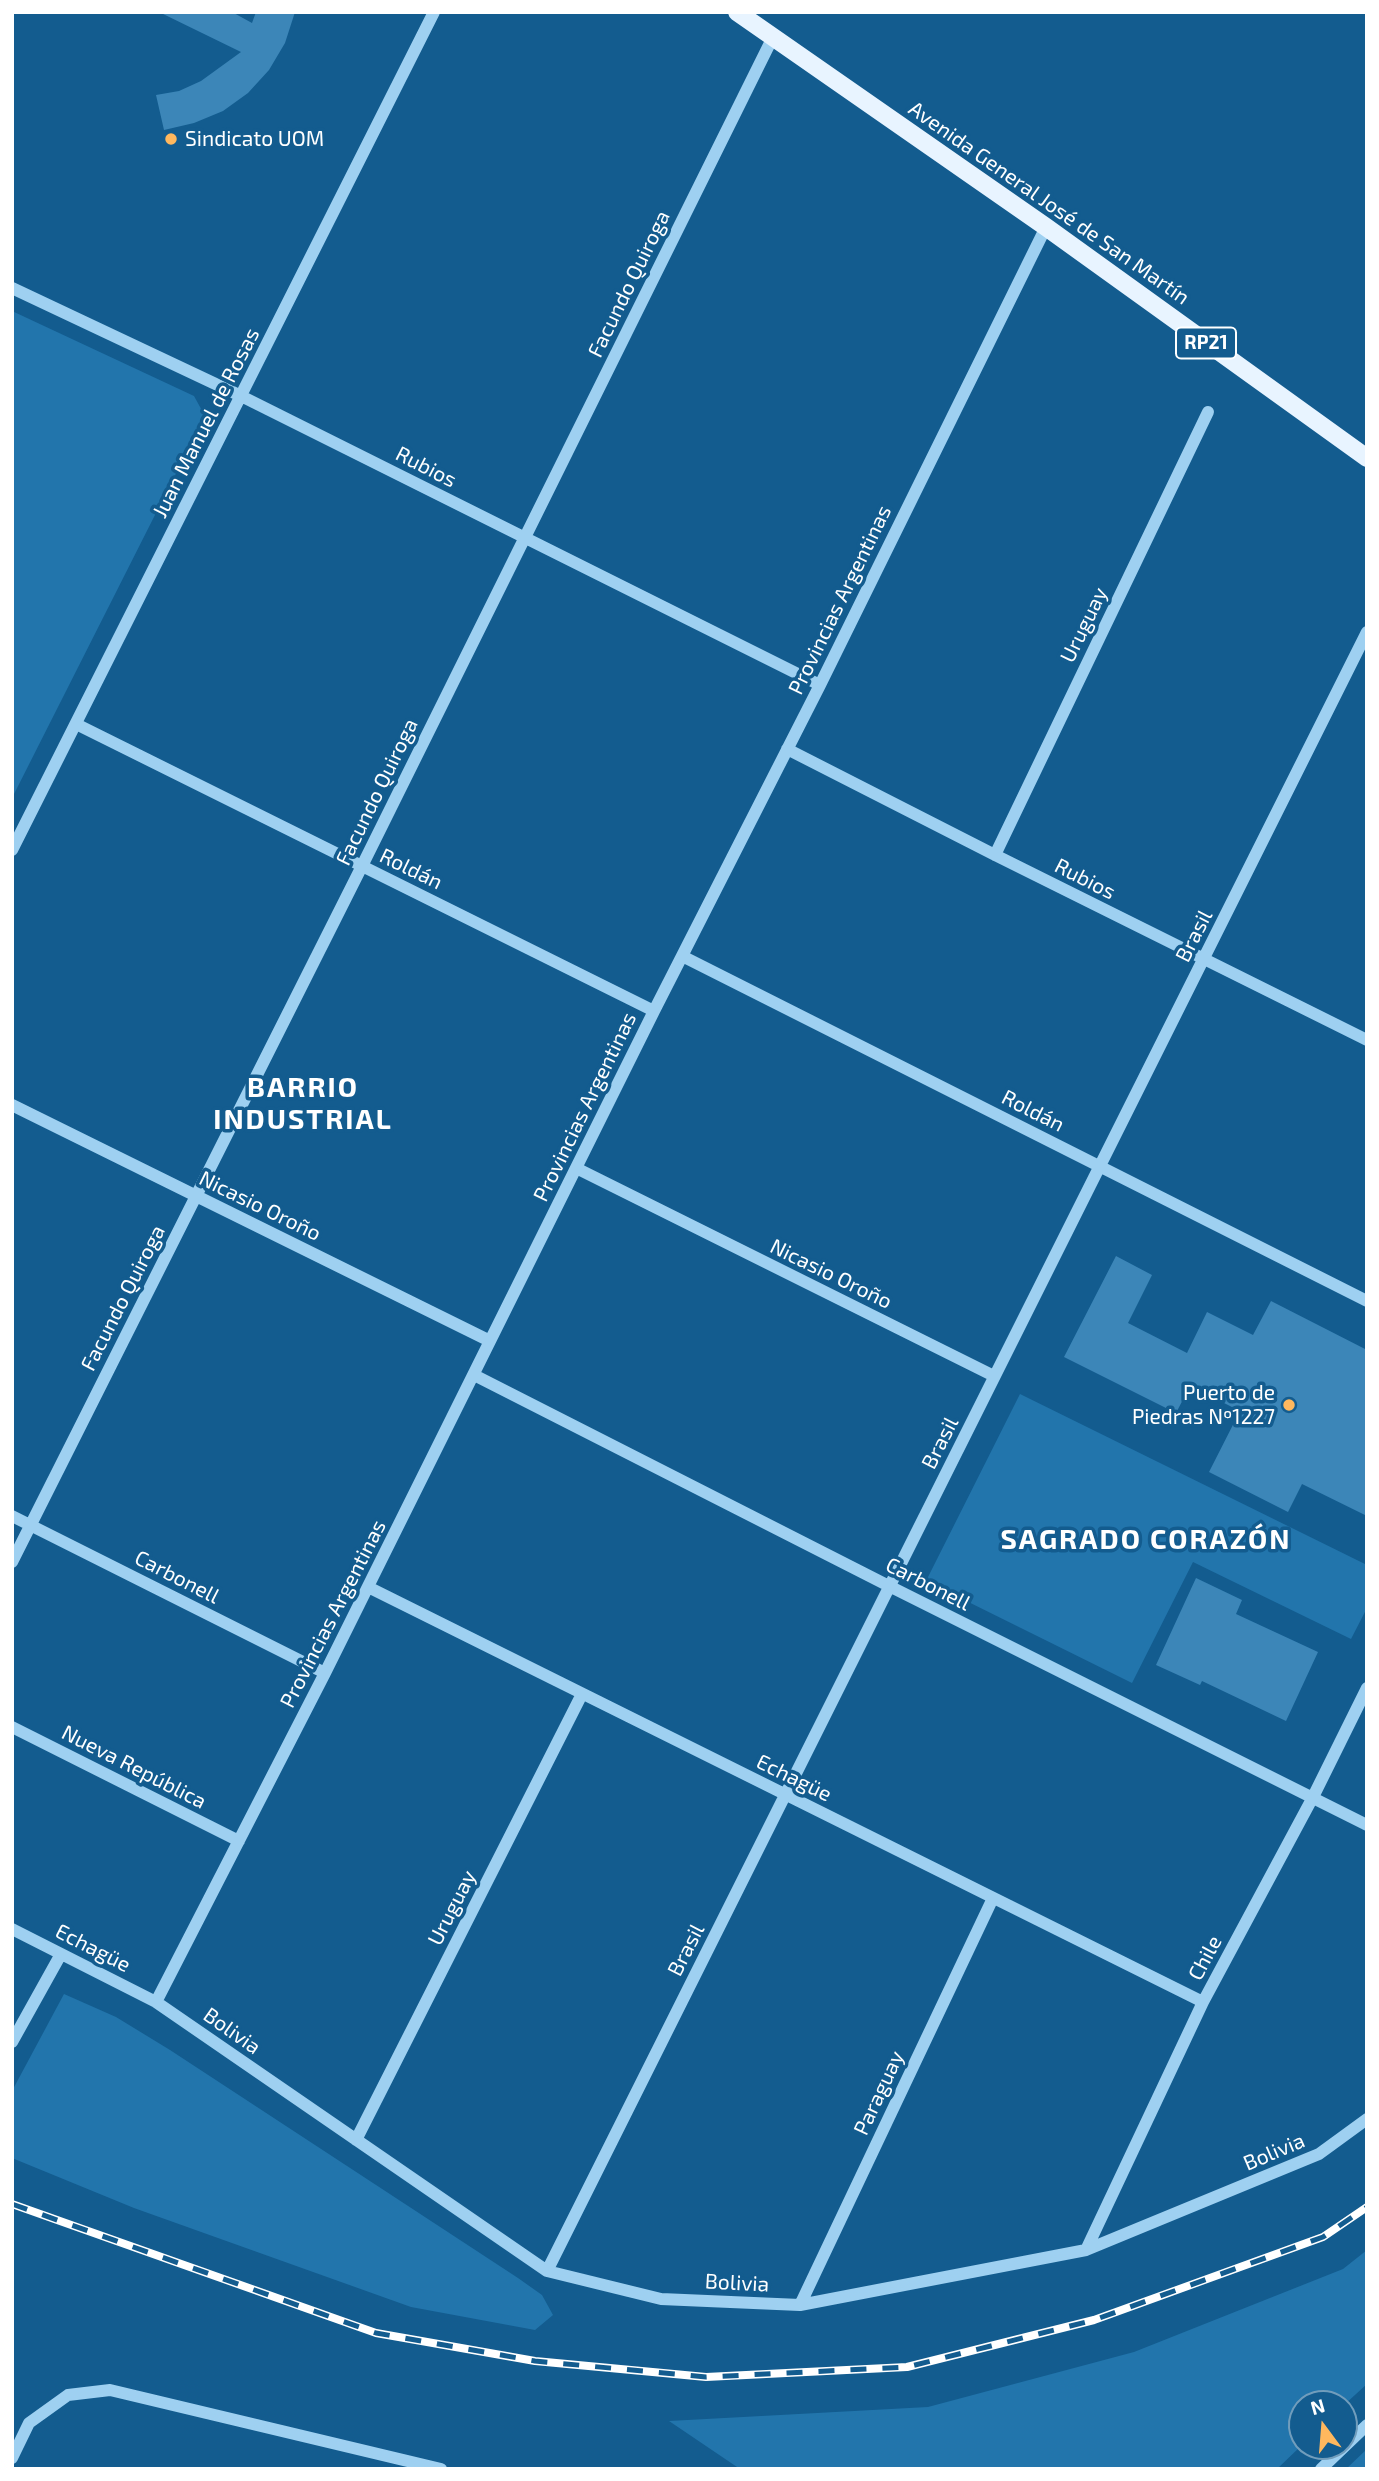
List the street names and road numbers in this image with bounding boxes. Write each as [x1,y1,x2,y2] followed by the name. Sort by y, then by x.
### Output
[904,96,1194,310] street label: Avenida General José de San Martín
[583,207,675,361] street label: Facundo Quiroga
[147,324,265,522] street label: Juan Manuel de Rosas
[1176,328,1236,358] road number: RP21
[391,441,461,493] street label: Rubios
[783,501,897,699] street label: Provincias Argentinas
[1055,583,1113,667] street label: Uruguay
[331,715,423,869] street label: Facundo Quiroga
[375,843,447,895] street label: Roldán
[1050,853,1120,905] street label: Rubios
[1170,906,1218,966] street label: Brasil
[528,1008,642,1206] street label: Provincias Argentinas
[998,1085,1068,1137] street label: Roldán
[195,1166,325,1246] street label: Nicasio Oroño
[75,1221,171,1375] street label: Facundo Quiroga
[766,1234,896,1314] street label: Nicasio Oroño
[916,1413,964,1473] street label: Brasil
[275,1516,391,1712] street label: Provincias Argentinas
[130,1545,224,1609] street label: Carbonell
[881,1552,975,1616] street label: Carbonell
[58,1720,210,1814] street label: Nueva República
[752,1749,836,1807] street label: Echagüe
[422,1866,482,1950] street label: Uruguay
[51,1918,135,1978] street label: Echagüe
[662,1920,710,1980] street label: Brasil
[1183,1931,1227,1985] street label: Chile
[198,2002,266,2060] street label: Bolivia
[849,2047,909,2139] street label: Paraguay
[1240,2128,1308,2176] street label: Bolivia
[704,2269,770,2297] street label: Bolivia

